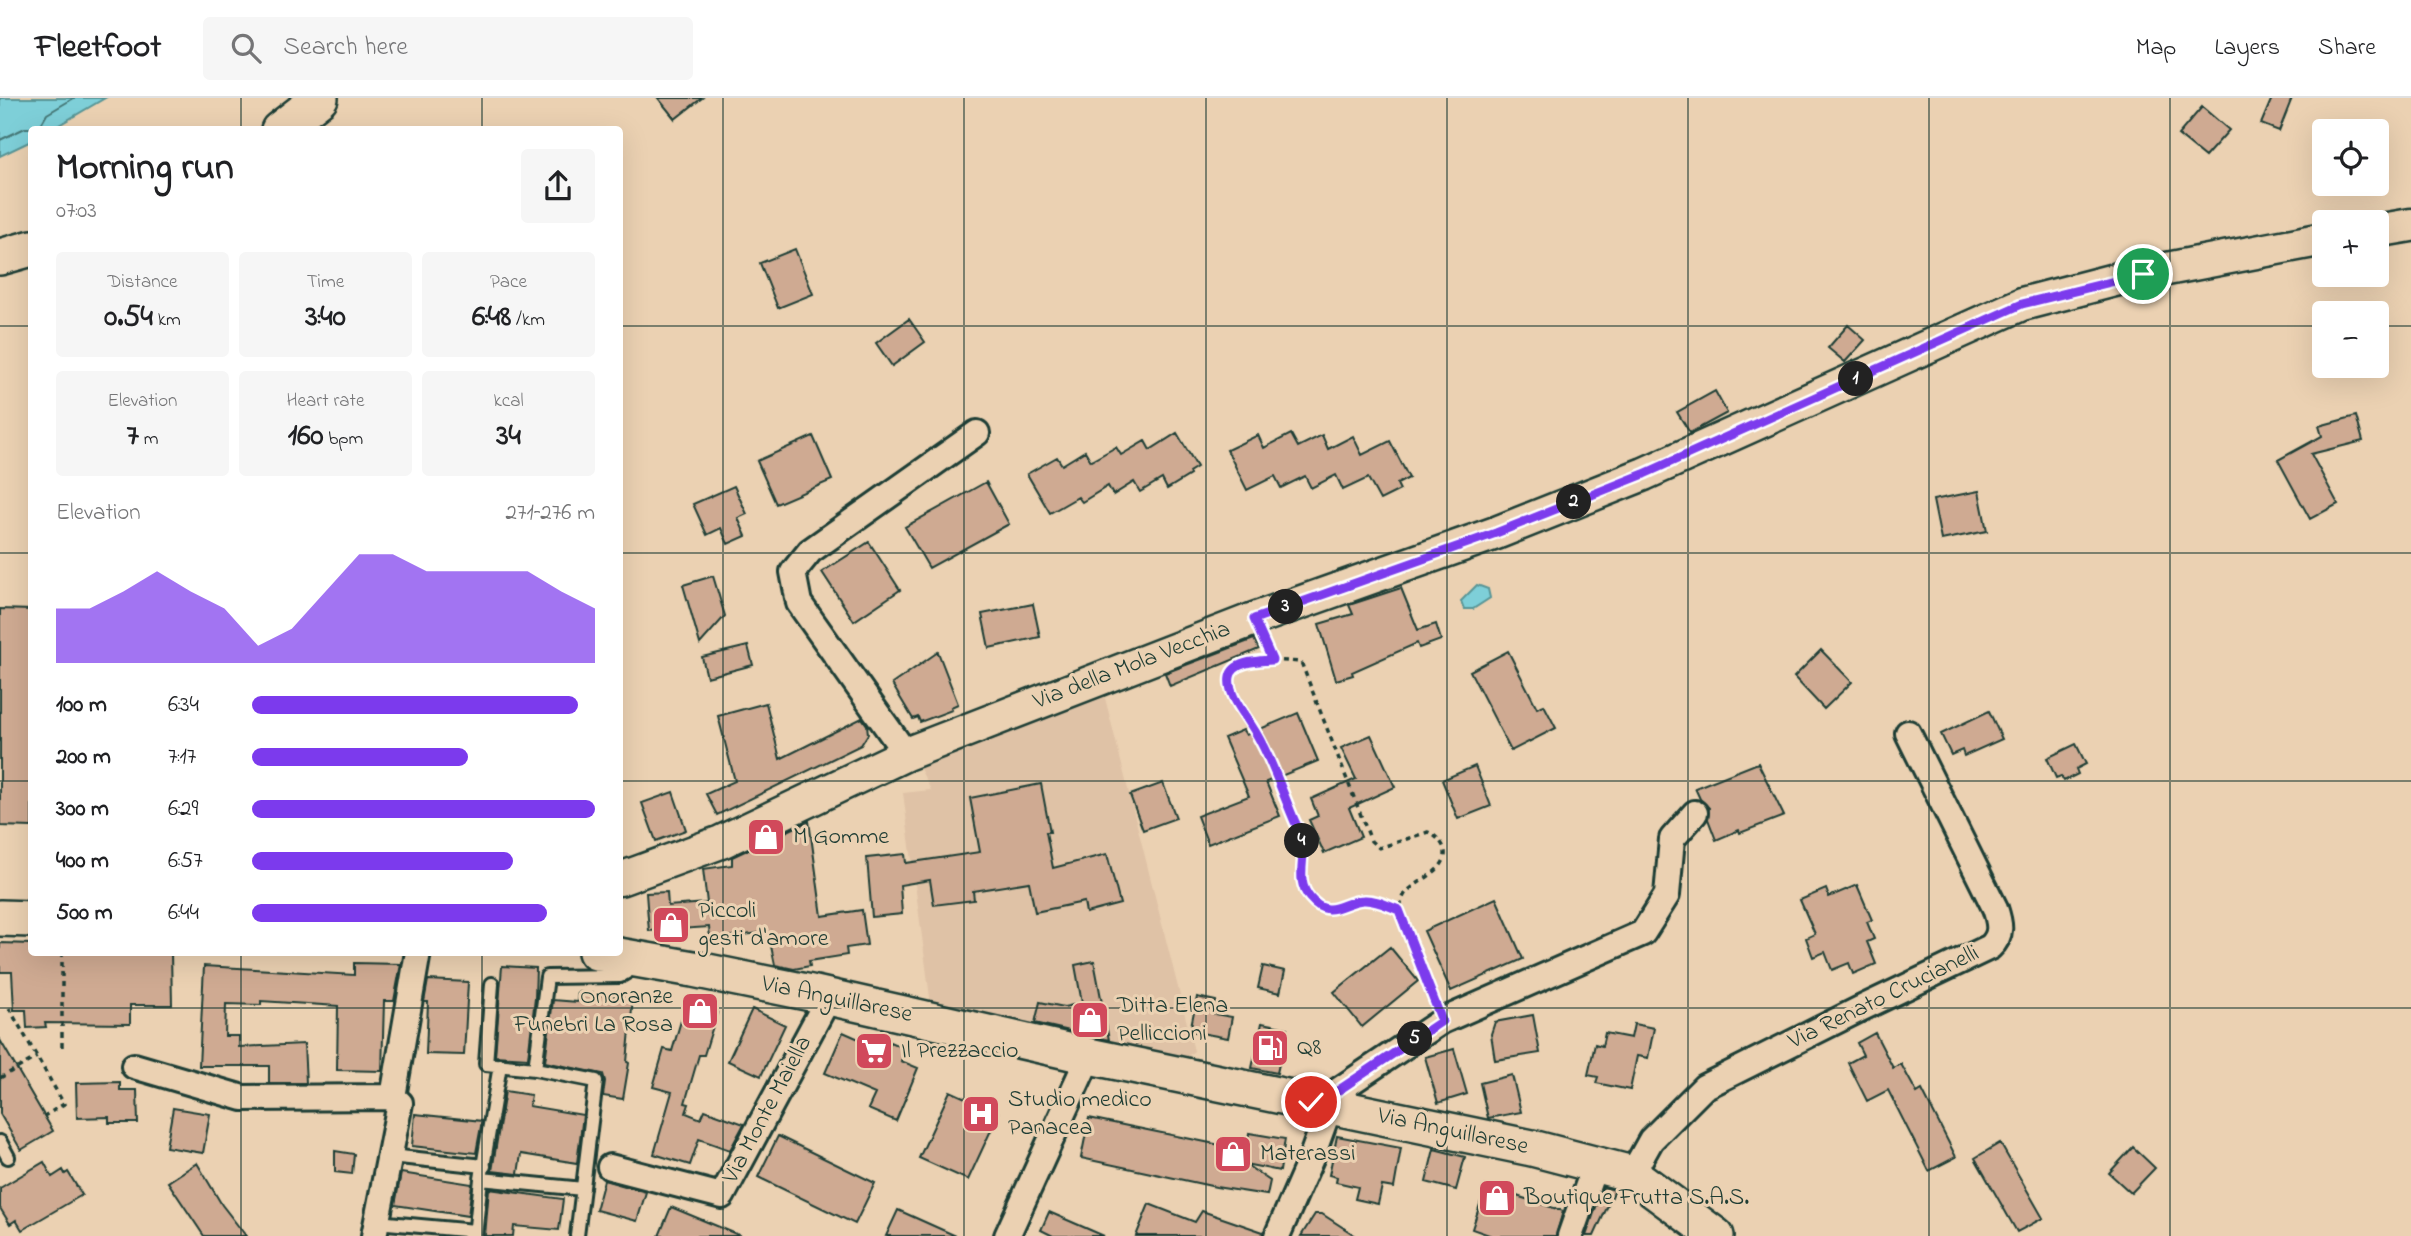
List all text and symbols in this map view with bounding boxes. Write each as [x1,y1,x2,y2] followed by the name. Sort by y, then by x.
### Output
[203,17,693,80] search box
[35,24,161,72] text: Fleetfoot
[227,29,265,67] icon: search
[283,29,408,67] text: Search here
[2136,31,2176,66] text: Map
[2214,31,2280,66] text: Layers
[2318,31,2376,66] text: Share
[2312,119,2389,378] map controls
[2312,119,2389,196] button: locate
[56,141,234,197] text: Morning run
[521,149,595,223] button: share
[56,195,97,228] text: 07:03
[2312,210,2389,287] button: +
[2113,244,2173,304] pin
[2124,255,2162,293] icon: arrive
[108,269,178,296] text: Distance
[307,269,344,296] text: Time
[490,269,527,296] text: Pace
[104,296,153,340] text: 0.54
[305,296,346,340] text: 3:40
[472,296,511,340] text: 6:48
[2312,301,2389,378] button: −
[153,307,181,334] text: km
[511,307,545,334] text: /km
[1839,362,1874,396] pin: 1
[1852,365,1859,392] text: 1
[108,388,177,415] text: Elevation
[287,388,364,415] text: Heart rate
[493,388,524,415] text: kcal
[127,415,139,459] text: 7
[288,415,323,459] text: 160
[496,415,521,459] text: 34
[139,426,158,453] text: m
[323,426,363,453] text: bpm
[1556,484,1592,520] pin: 2
[1569,488,1578,515] text: 2
[56,497,141,530] text: Elevation
[506,497,595,530] text: 271–276 m
[1268,589,1304,624] pin: 3
[1282,593,1289,620] text: 3
[1028,612,1236,720] street label: Via della Mola Vecchia
[56,689,107,722] text: 100 m
[168,689,199,722] text: 6:34
[56,741,111,774] text: 200 m
[168,741,196,774] text: 7:17
[56,793,109,826] text: 300 m
[168,793,198,826] text: 6:29
[745,816,787,858] shop icon: M Gomme
[793,820,889,855] place label: M Gomme
[1284,824,1320,858] pin: 4
[1298,827,1305,854] text: 4
[56,845,109,878] text: 400 m
[168,845,203,878] text: 6:57
[697,894,829,957] place label: Piccoli gesti d'amore
[56,897,113,930] text: 500 m
[168,897,199,930] text: 6:44
[650,904,692,946] shop icon: Piccoli gesti d'amore
[1782,937,1985,1060] street label: Via Renato Crucianelli
[757,967,916,1033] street label: Via Anguillarese
[513,980,673,1043] place label: Onoranze Funebri La Rosa
[1116,989,1228,1052] place label: Ditta Elena Pelliccioni
[679,990,721,1032] shop icon: Onoranze Funebri La Rosa
[1069,999,1111,1041] shop icon: Ditta Elena Pelliccioni
[1398,1021,1432,1056] pin: 5
[1409,1025,1420,1052] text: 5
[1249,1027,1291,1069] fuel station icon: Q8
[714,1030,822,1191] street label: Via Monte Maiella
[853,1030,895,1072] supermarket icon: Il Prezzaccio
[1297,1031,1321,1066] place label: Q8
[901,1034,1019,1069] place label: Il Prezzaccio
[1281,1072,1341,1132] pin
[1008,1083,1152,1146] place label: Studio medico Panacea
[1292,1083,1330,1121] icon: check
[960,1093,1002,1135] hospital icon: Studio medico Panacea
[1373,1099,1532,1165] street label: Via Anguillarese
[1212,1133,1254,1175] shop icon: Materassi
[1260,1137,1356,1172] place label: Materassi
[1476,1177,1518,1219] shop icon: Boutique Frutta S.A.S.
[1523,1181,1749,1216] place label: Boutique Frutta S.A.S.

